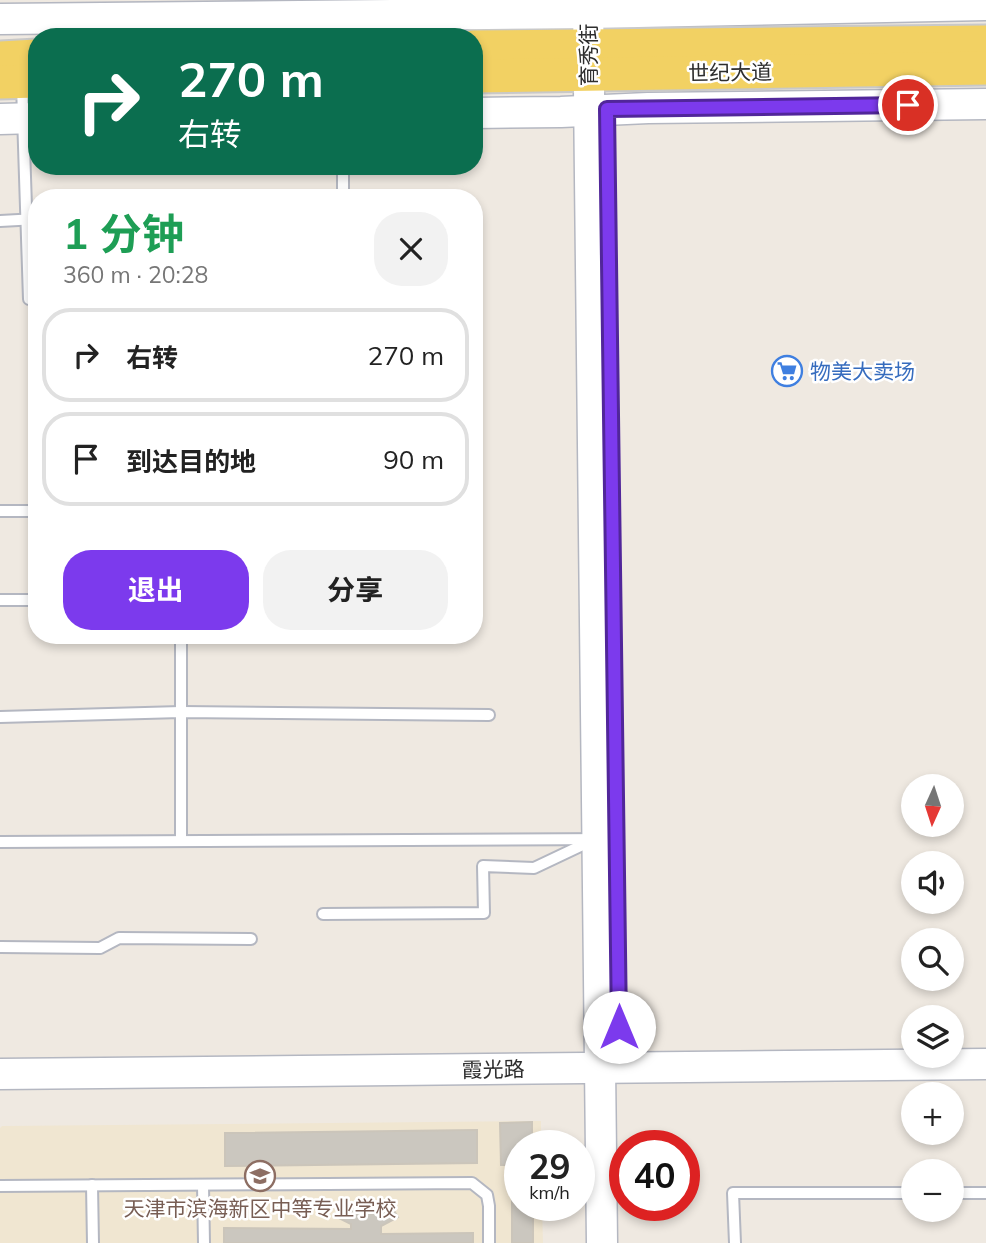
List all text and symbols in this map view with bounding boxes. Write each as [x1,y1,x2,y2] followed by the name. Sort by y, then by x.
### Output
[575,24,601,87] street label: 育秀街
[178,48,324,109] text: 270 m
[63,56,154,147] icon: right
[688,58,772,86] street label: 世纪大道
[878,75,938,135] pin
[889,86,927,124] icon: arrive
[178,114,242,154] text: 右转
[63,207,184,260] text: 1 分钟
[374,212,448,286] button: close
[63,260,208,289] text: 360 m · 20:28
[67,336,105,374] icon: right
[368,339,444,372] text: 270 m
[126,341,178,374] text: 右转
[770,354,804,388] supermarket icon: 物美大卖场
[810,358,915,384] place label: 物美大卖场
[67,440,105,478] icon: arrive
[383,443,444,476] text: 90 m
[126,445,256,478] text: 到达目的地
[63,550,249,630] button: 退出
[263,550,448,630] button: 分享
[901,774,964,836] north arrow
[901,774,964,1222] map controls
[901,851,964,914] button: sound
[901,928,964,991] button: search
[582,990,656,1064] position arrow
[901,1005,964,1068] button: layers
[461,1055,525,1083] street label: 霞光路
[901,1082,964,1145] button: +
[609,1130,700,1221] speed limit sign: 40
[528,1144,571,1188] text: 29
[243,1159,277,1193] school or university icon: 天津市滨海新区中等专业学校
[901,1159,964,1222] button: −
[529,1181,570,1204] text: km/h
[124,1195,397,1221] place label: 天津市滨海新区中等专业学校

